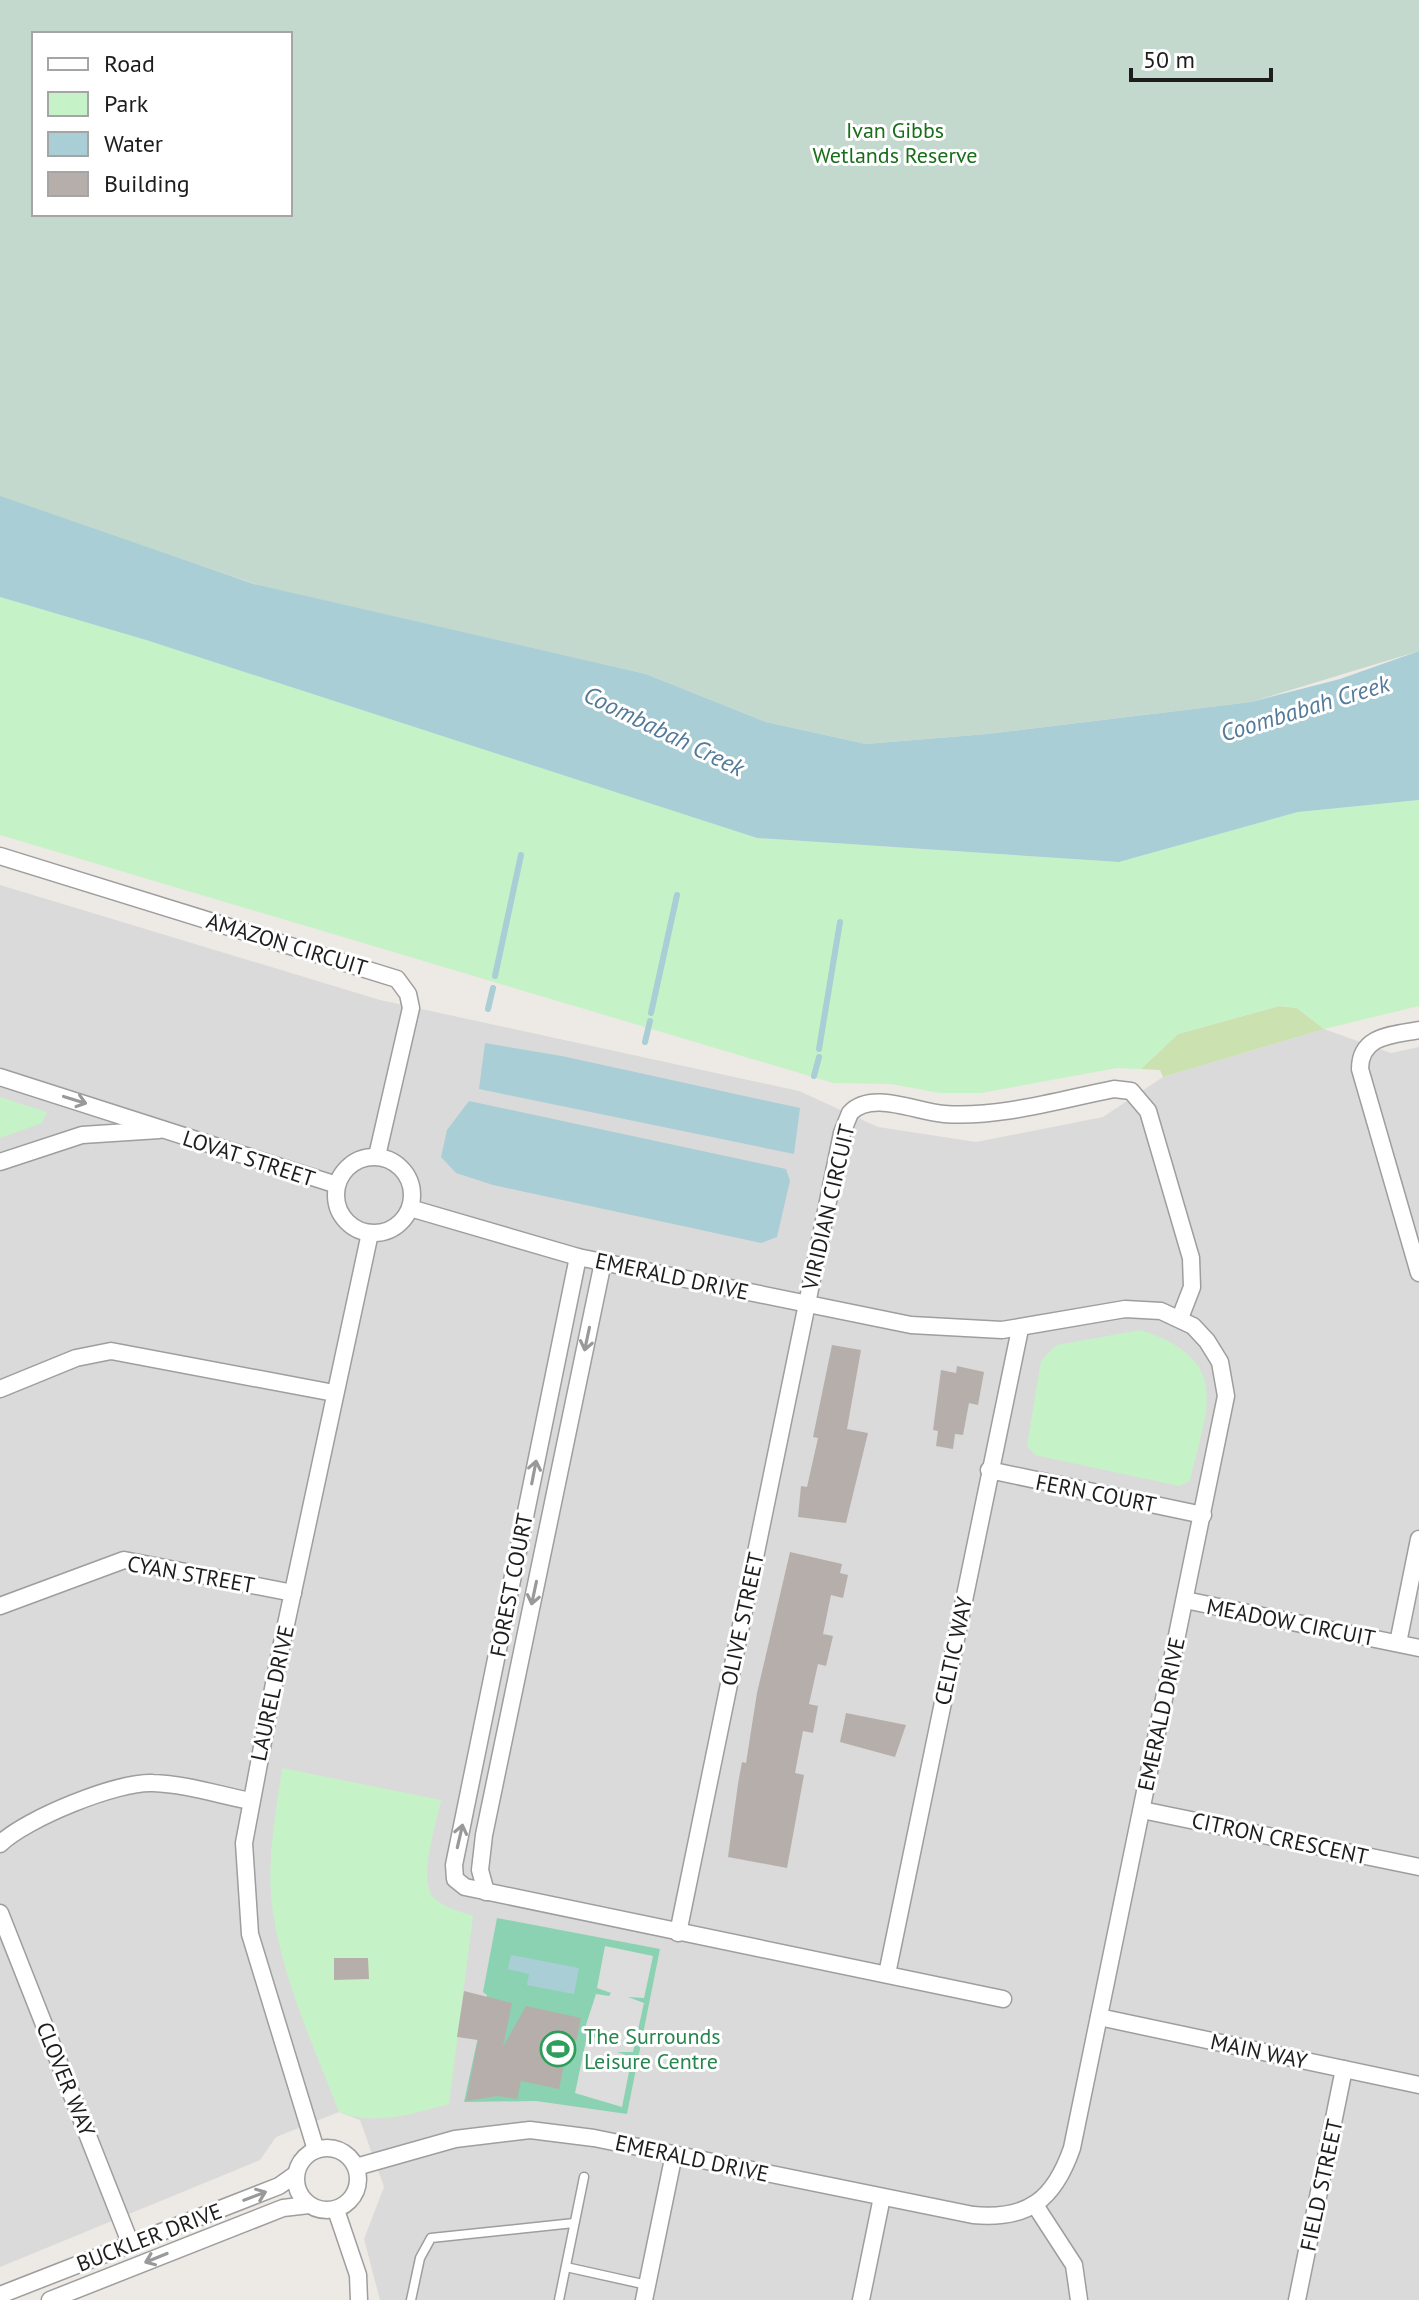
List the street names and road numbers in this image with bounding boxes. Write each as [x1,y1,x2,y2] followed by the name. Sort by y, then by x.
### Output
[203,906,371,982] street label: AMAZON CIRCUIT
[795,1121,861,1294] street label: VIRIDIAN CIRCUIT
[179,1123,319,1193] street label: LOVAT STREET
[593,1246,751,1306] street label: EMERALD DRIVE
[1033,1468,1159,1518] street label: FERN COURT
[483,1511,539,1659] street label: FOREST COURT
[125,1549,257,1599] street label: CYAN STREET
[714,1550,770,1688] street label: OLIVE STREET
[1204,1592,1378,1652] street label: MEADOW CIRCUIT
[928,1594,978,1708] street label: CELTIC WAY
[244,1623,300,1763] street label: LAUREL DRIVE
[1131,1635,1191,1793] street label: EMERALD DRIVE
[1189,1806,1371,1870] street label: CITRON CRESCENT
[30,2018,102,2141] street label: CLOVER WAY
[1208,2027,1311,2075] street label: MAIN WAY
[1293,2117,1349,2253] street label: FIELD STREET
[613,2128,771,2188] street label: EMERALD DRIVE
[72,2196,226,2278] street label: BUCKLER DRIVE

